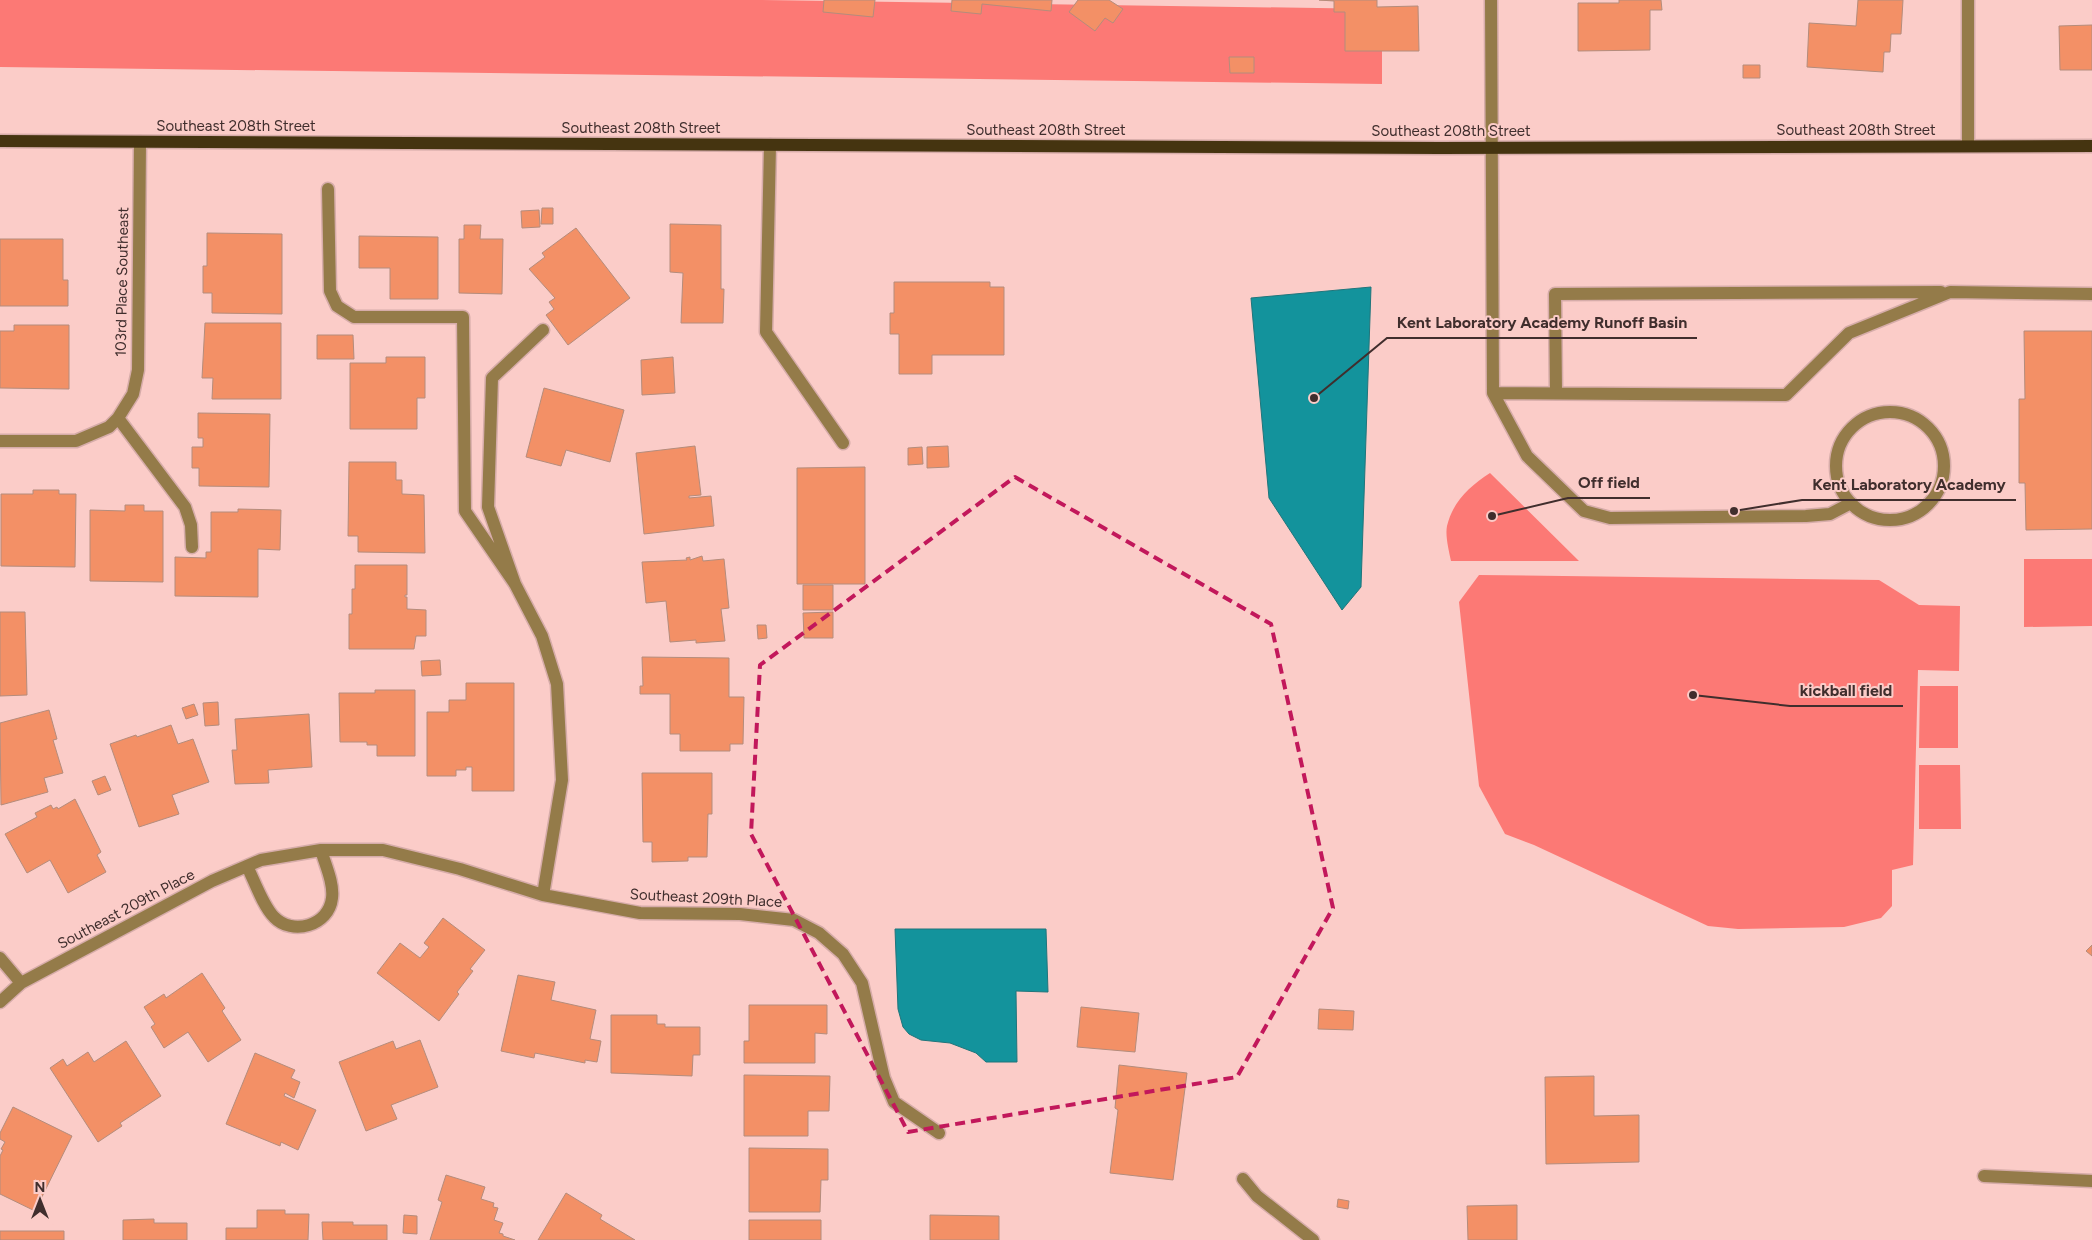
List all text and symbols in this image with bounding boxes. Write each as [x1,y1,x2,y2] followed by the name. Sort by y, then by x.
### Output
[156,117,316,135] street label: Southeast 208th Street
[561,119,721,137] street label: Southeast 208th Street
[966,121,1126,139] street label: Southeast 208th Street
[1776,121,1936,139] street label: Southeast 208th Street
[1371,122,1531,140] street label: Southeast 208th Street
[112,207,132,357] street label: 103rd Place Southeast
[1387,307,1697,338] callout: Kent Laboratory Academy Runoff Basin
[1397,313,1687,332] text: Kent Laboratory Academy Runoff Basin
[1568,467,1650,498] callout: Off field
[1802,469,2016,500] callout: Kent Laboratory Academy
[1578,473,1640,492] text: Off field
[1812,475,2006,494] text: Kent Laboratory Academy
[1790,675,1903,706] callout: kickball field
[1800,681,1892,700] text: kickball field
[54,865,198,953] street label: Southeast 209th Place
[629,885,783,911] street label: Southeast 209th Place
[15,1175,65,1225] north arrow
[35,1179,45,1196] text: N

